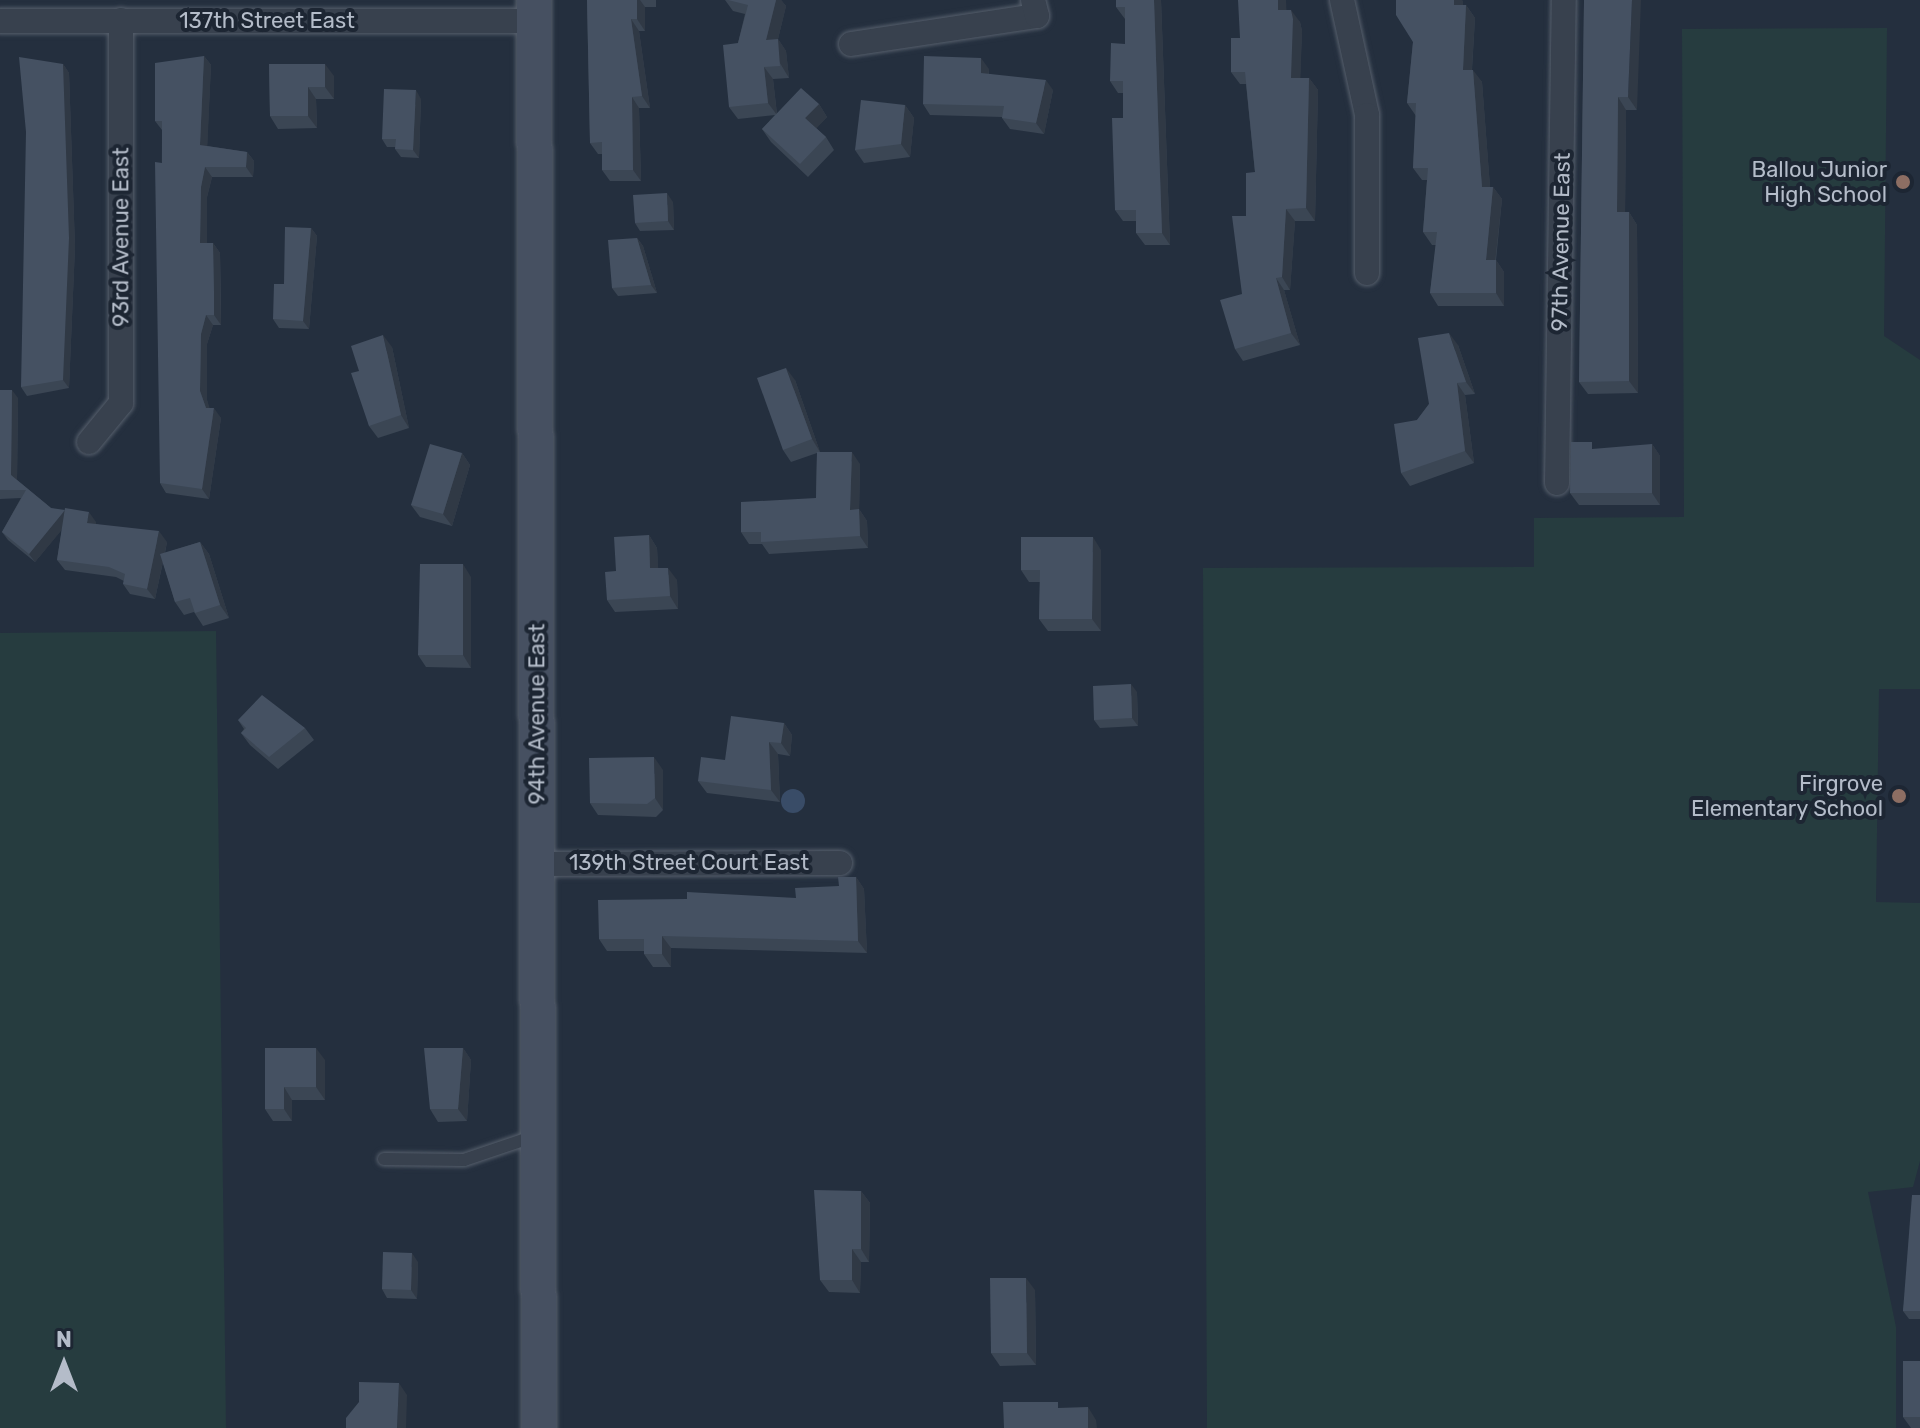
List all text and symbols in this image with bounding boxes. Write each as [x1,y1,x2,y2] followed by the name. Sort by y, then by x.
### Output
[179,8,355,34] street label: 137th Street East
[108,147,134,327] street label: 93rd Avenue East
[1546,152,1576,332] street label: 97th Avenue East
[1751,156,1887,208] place label: Ballou Junior High School
[1894,173,1912,191] marker: Ballou Junior High School
[524,623,550,805] street label: 94th Avenue East
[1690,770,1883,822] place label: Firgrove Elementary School
[1890,787,1908,805] marker: Firgrove Elementary School
[569,850,809,876] street label: 139th Street Court East
[24,1324,104,1404] north arrow
[56,1326,72,1353] text: N

